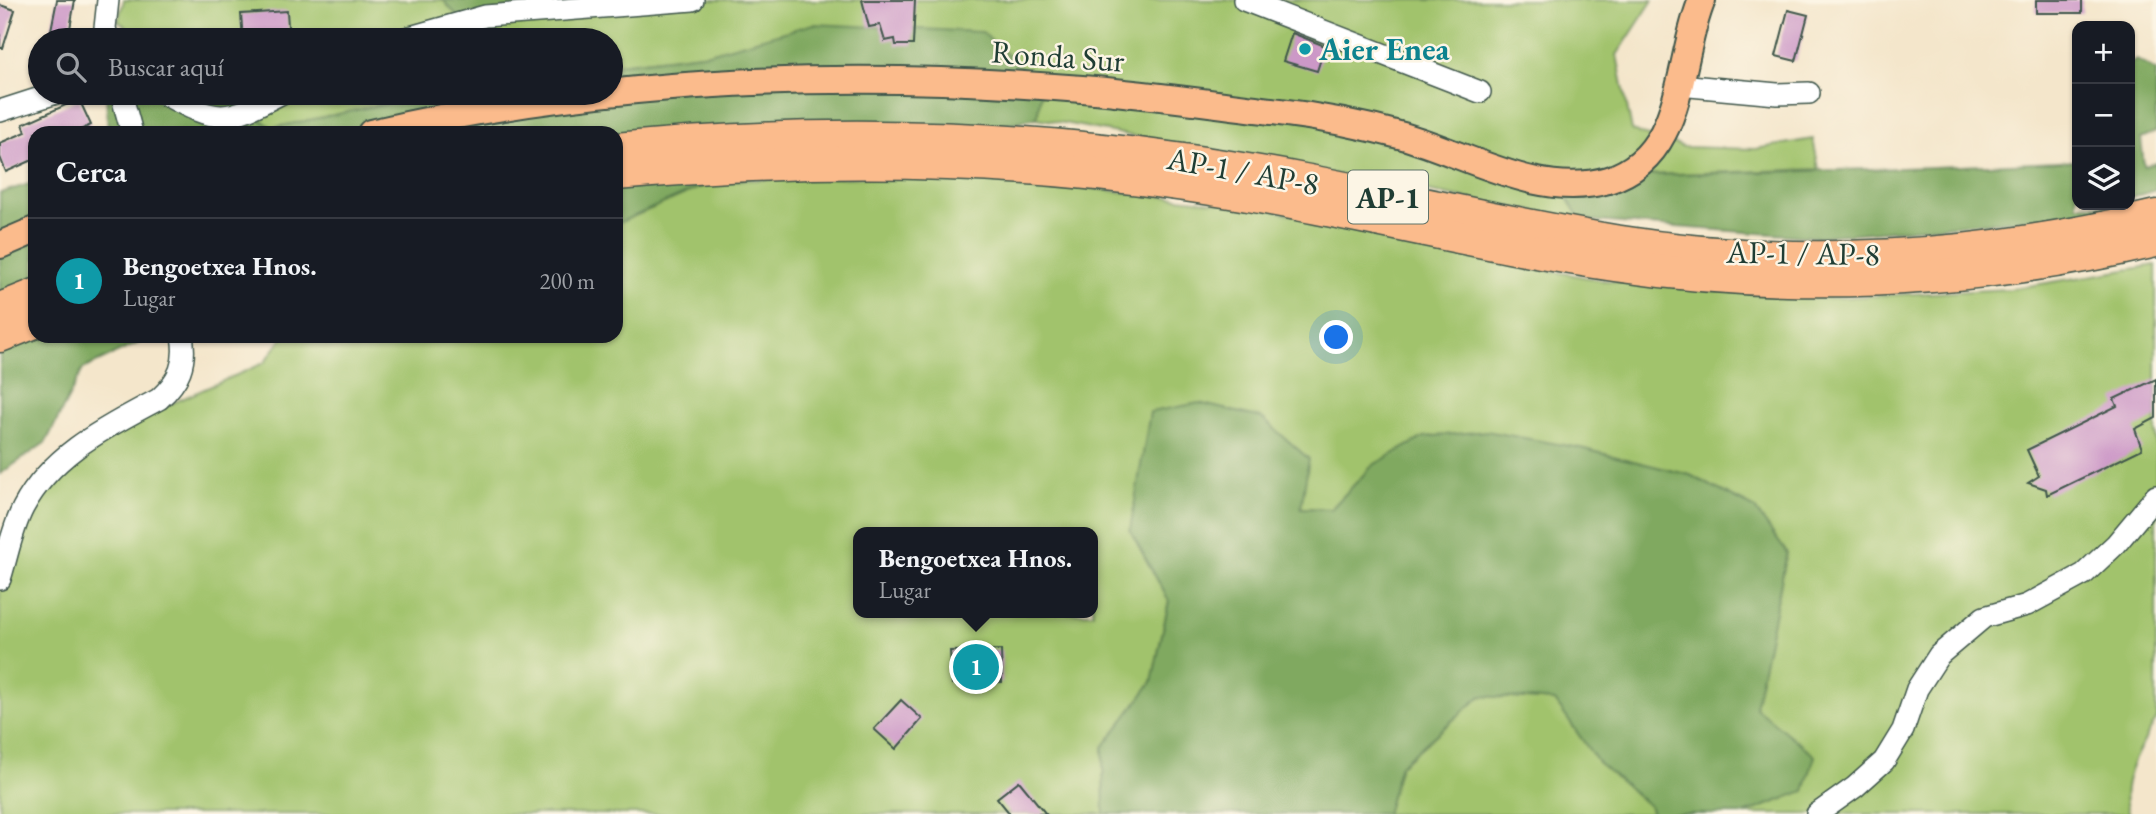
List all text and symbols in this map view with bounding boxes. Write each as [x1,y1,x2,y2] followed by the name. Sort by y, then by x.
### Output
[2072,21,2135,210] map controls
[2072,21,2135,84] button: +
[28,28,623,105] search box
[1318,28,1451,70] place label: Aier Enea
[990,30,1126,82] street label: Ronda Sur
[1297,41,1313,57] marker: Aier Enea
[52,48,90,86] icon: search
[108,50,224,84] text: Buscar aquí
[2072,84,2135,147] button: −
[1163,137,1322,205] street label: AP-1 / AP-8
[2072,147,2135,210] button: layers
[56,152,127,191] text: Cerca
[1348,170,1428,224] road number: AP-1
[1725,231,1880,275] street label: AP-1 / AP-8
[123,249,317,283] text: Bengoetxea Hnos.
[73,266,85,296] text: 1
[539,266,595,296] text: 200 m
[123,283,175,313] text: Lugar
[1319,320,1353,354] your location
[853,527,1098,618] popup
[879,541,1072,575] text: Bengoetxea Hnos.
[879,575,931,605] text: Lugar
[953,641,999,693] pin: 1

